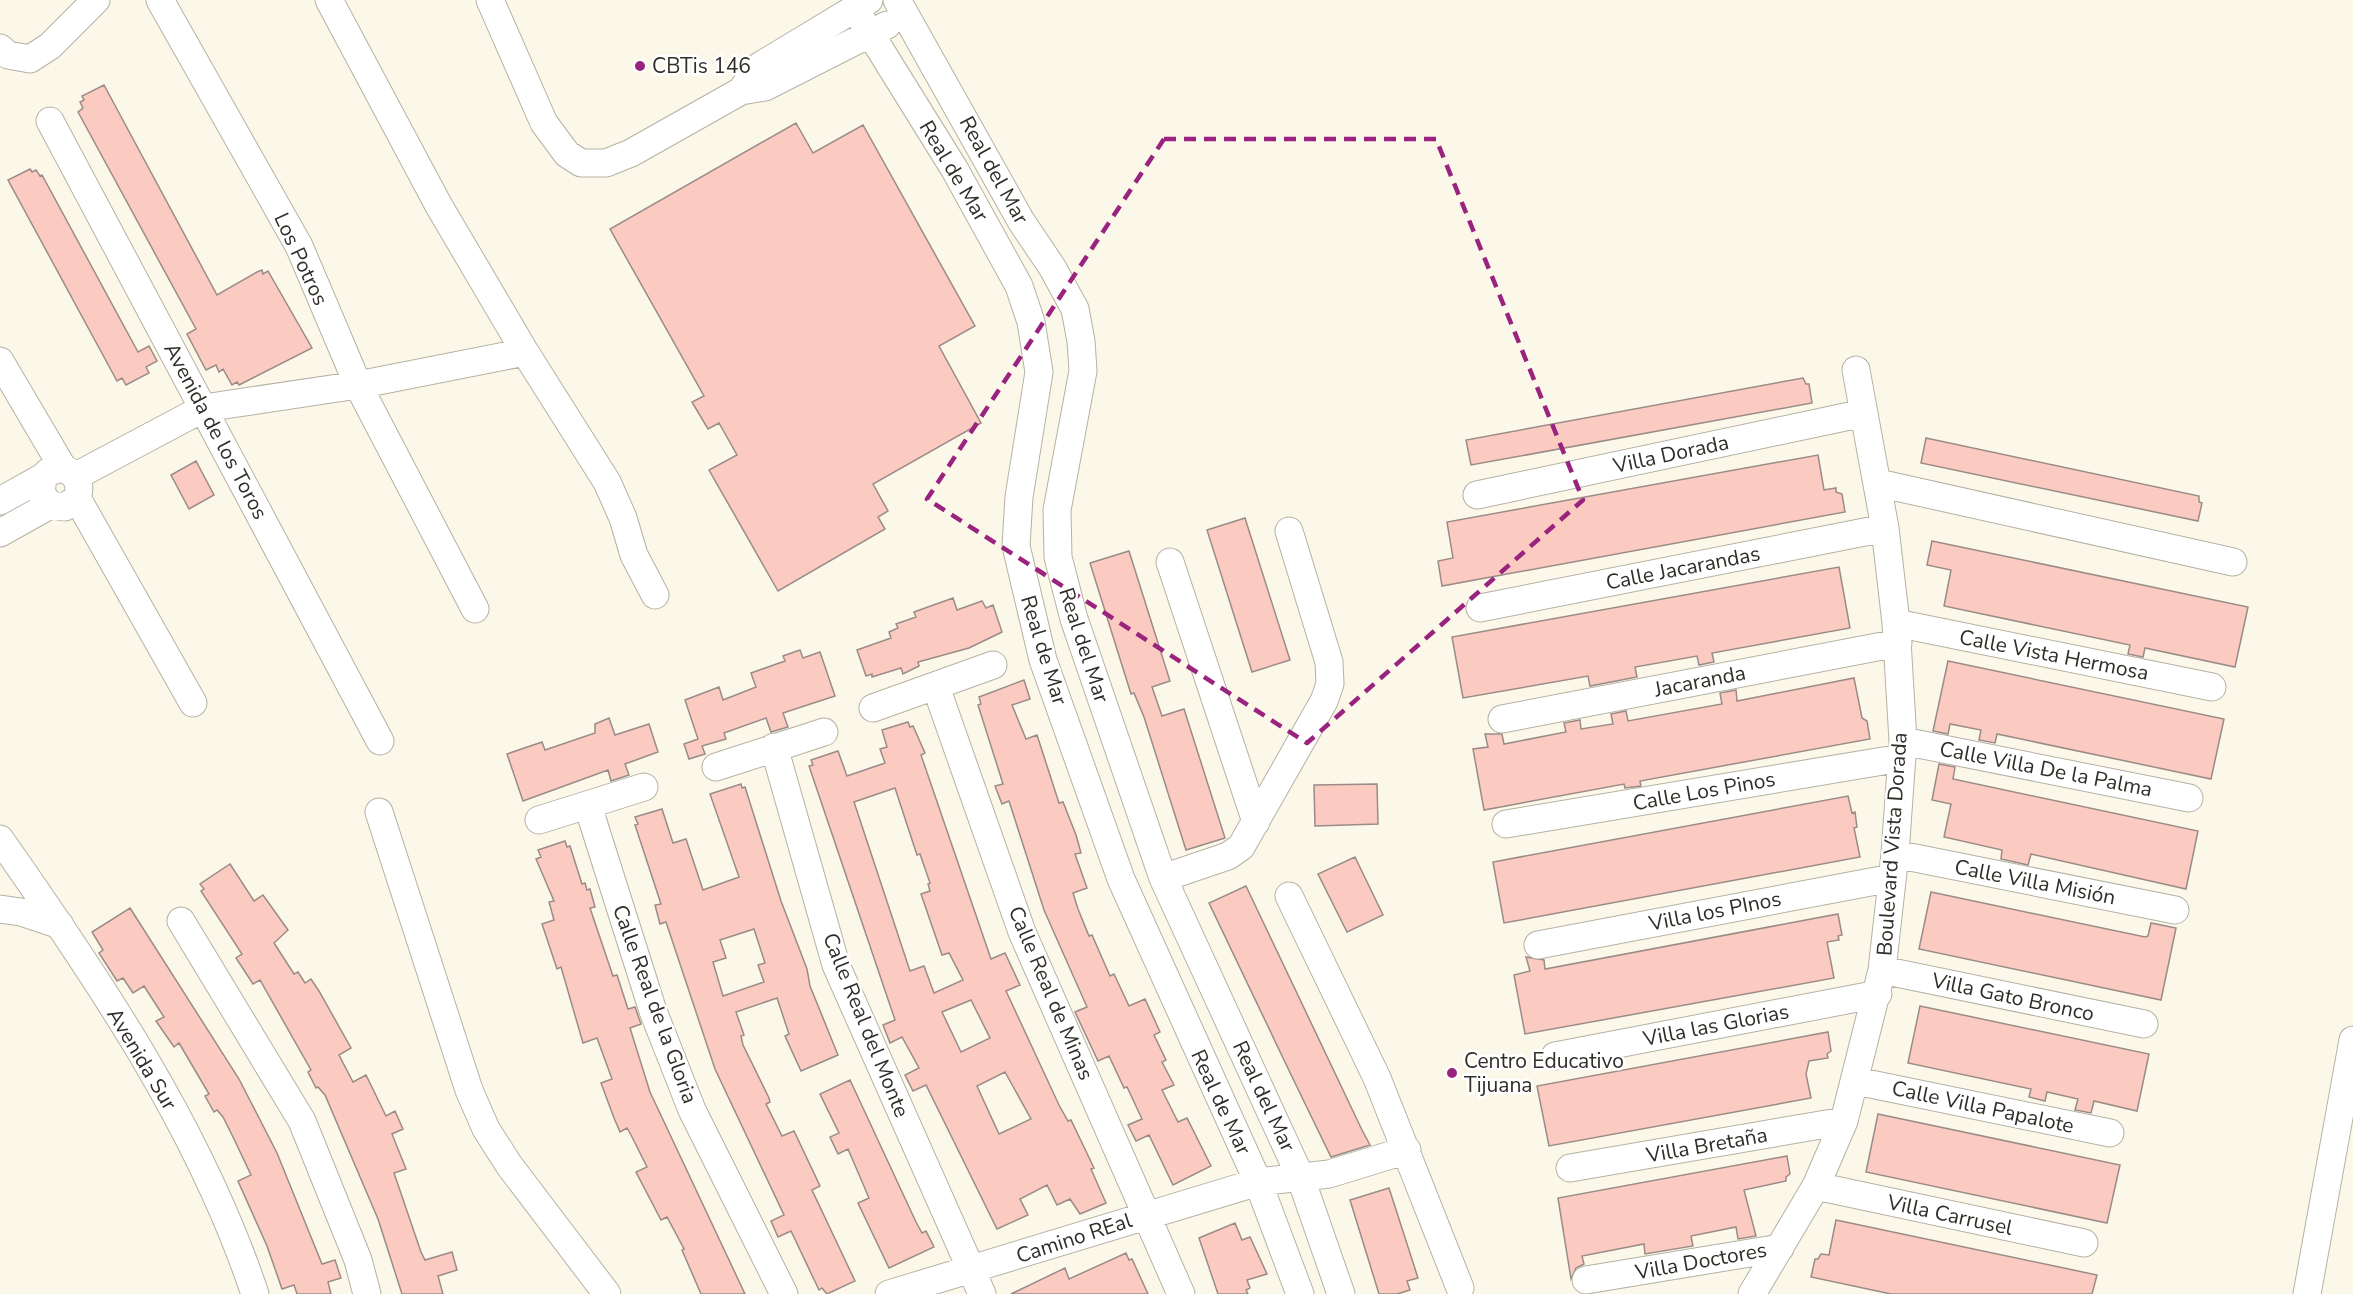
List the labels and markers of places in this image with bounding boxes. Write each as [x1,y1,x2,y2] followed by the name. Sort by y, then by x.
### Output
[652,52,751,80] place label: CBTis 146
[633,59,647,73] marker: CBTis 146
[1464,1047,1624,1099] place label: Centro Educativo Tijuana
[1445,1066,1459,1080] marker: Centro Educativo Tijuana

